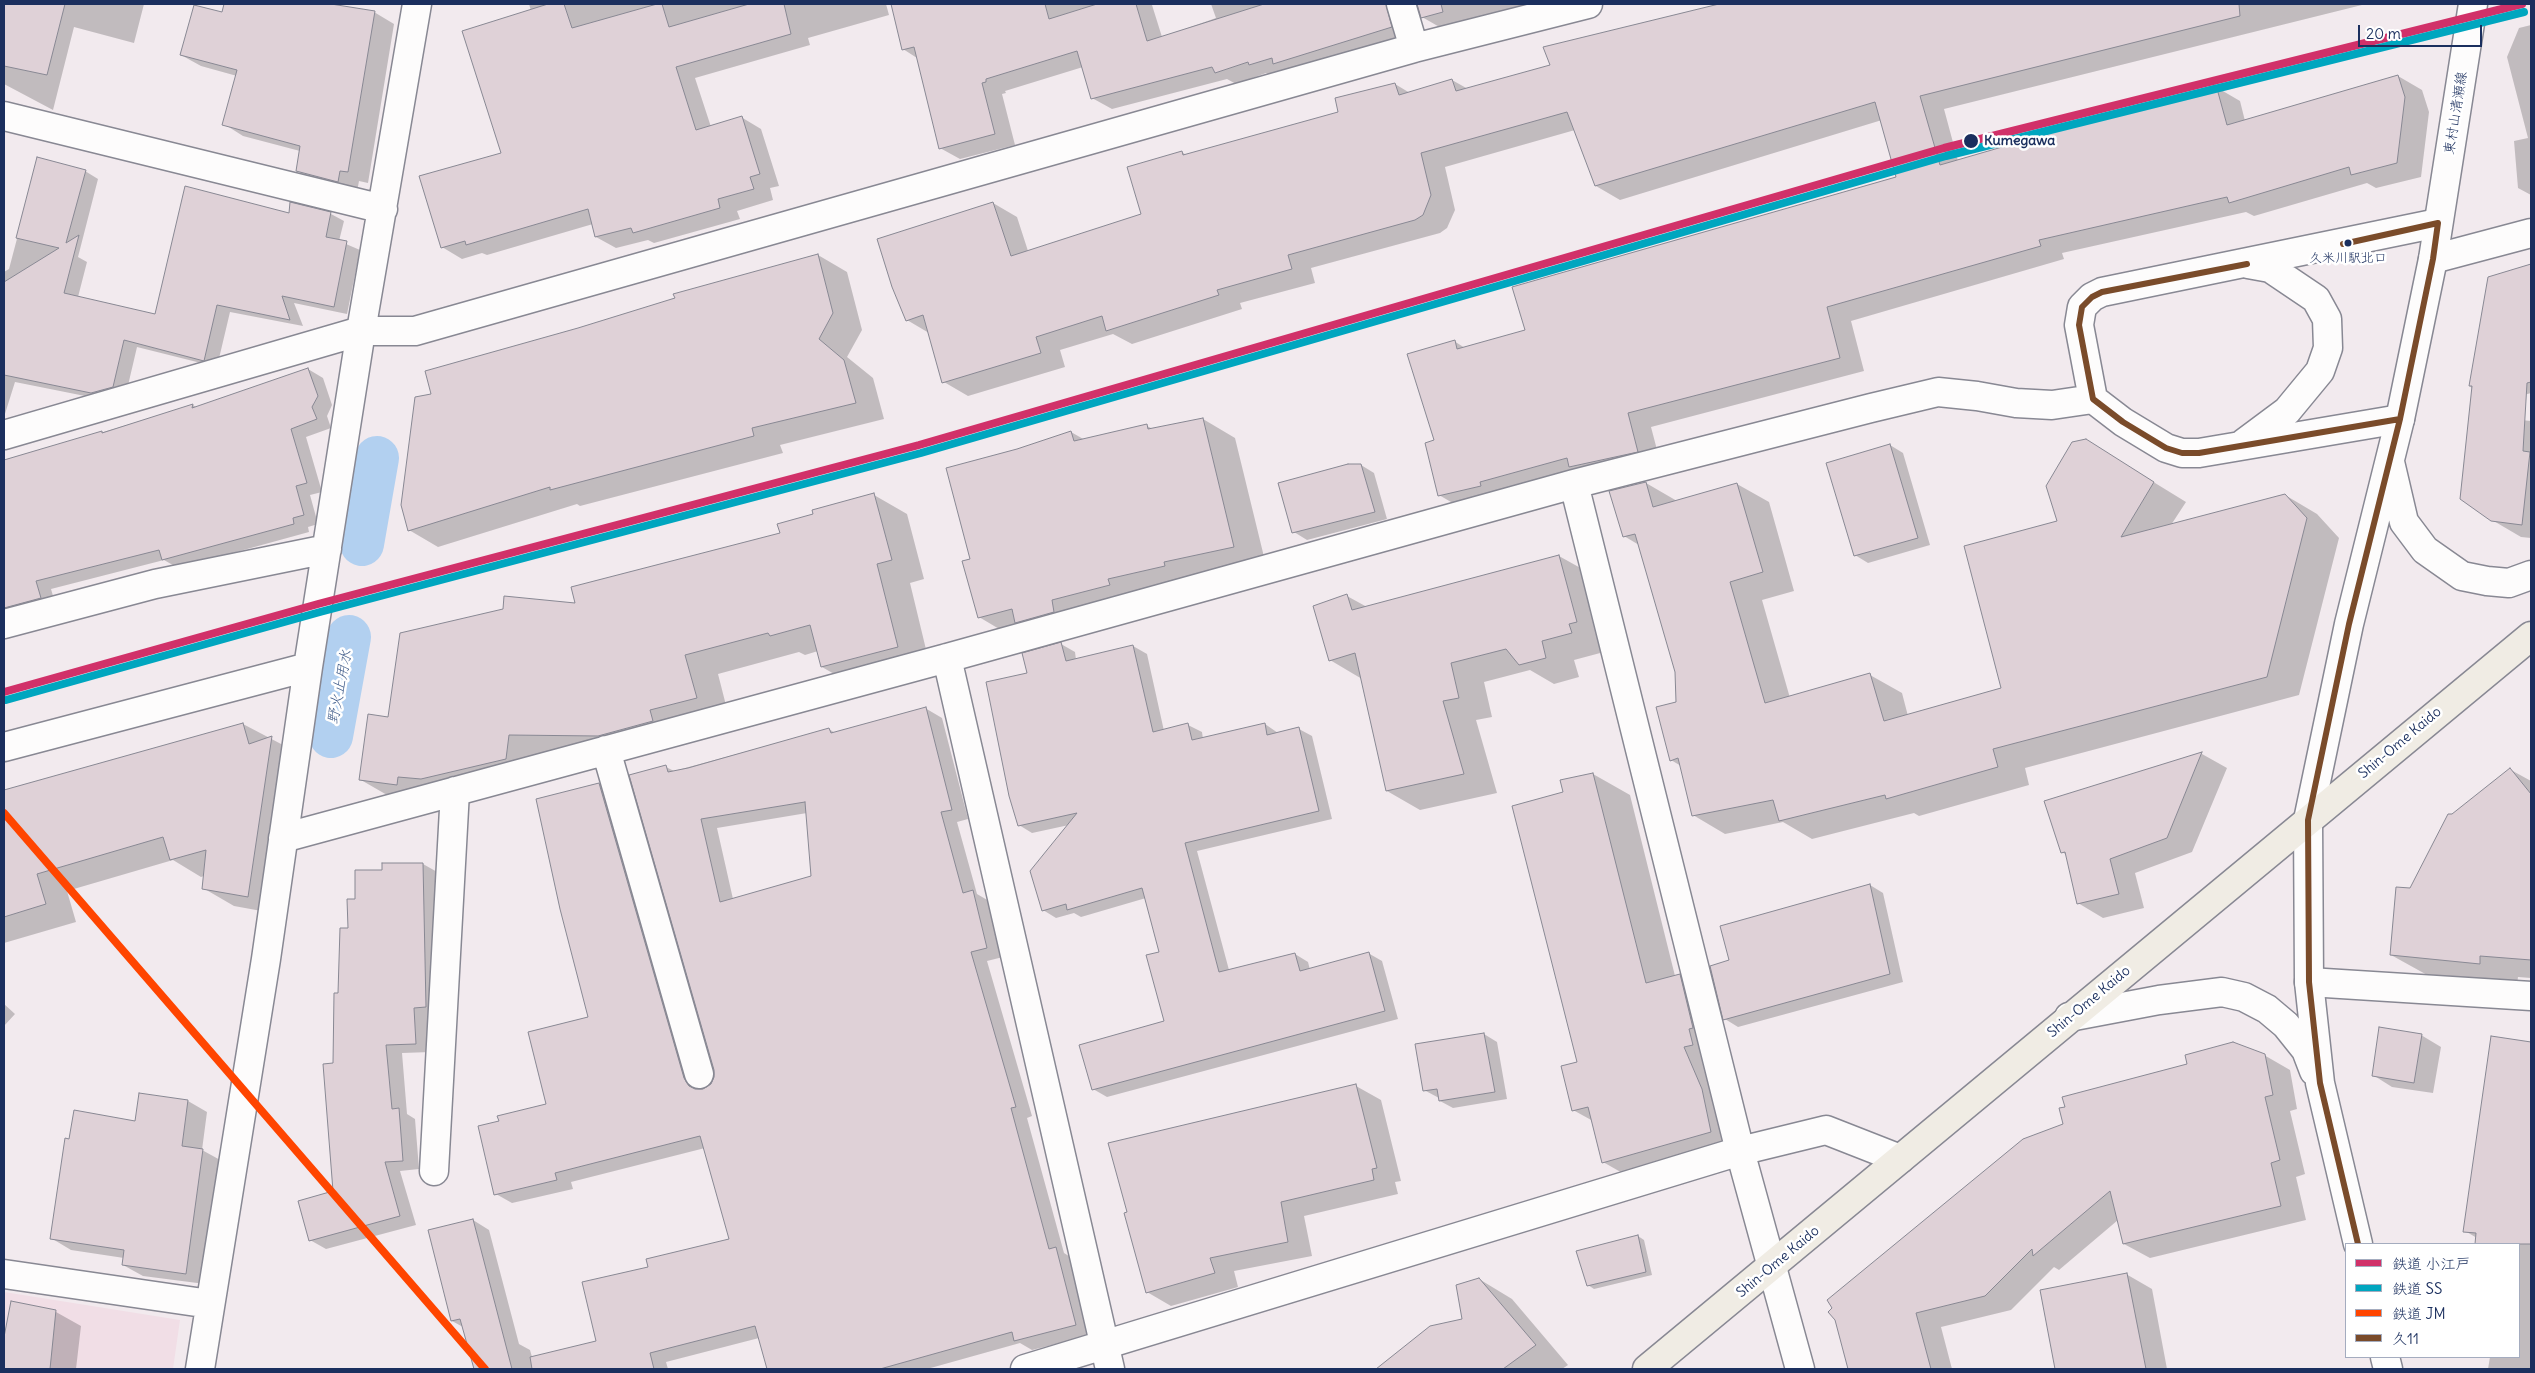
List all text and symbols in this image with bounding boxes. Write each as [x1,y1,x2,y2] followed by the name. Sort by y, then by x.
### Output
[2360,15,2484,47] scale bar
[2366,24,2401,43] text: 20 m
[2441,70,2471,156] street label: 東村山清瀬線
[1962,132,1980,150] marker: Kumegawa
[1984,133,2055,149] place label: Kumegawa
[2343,238,2353,248] marker: 久米川駅北口
[2309,250,2387,266] place label: 久米川駅北口
[324,648,356,726] water label: 野火止用水
[2355,704,2445,782] street label: Shin-Ome Kaido
[2044,963,2134,1041] street label: Shin-Ome Kaido
[1733,1223,1823,1301] street label: Shin-Ome Kaido
[2345,1243,2520,1358] legend
[2392,1254,2471,1273] text: 鉄道 小江戸
[2392,1279,2442,1298] text: 鉄道 SS
[2392,1304,2446,1323] text: 鉄道 JM
[2392,1329,2419,1348] text: 久11

